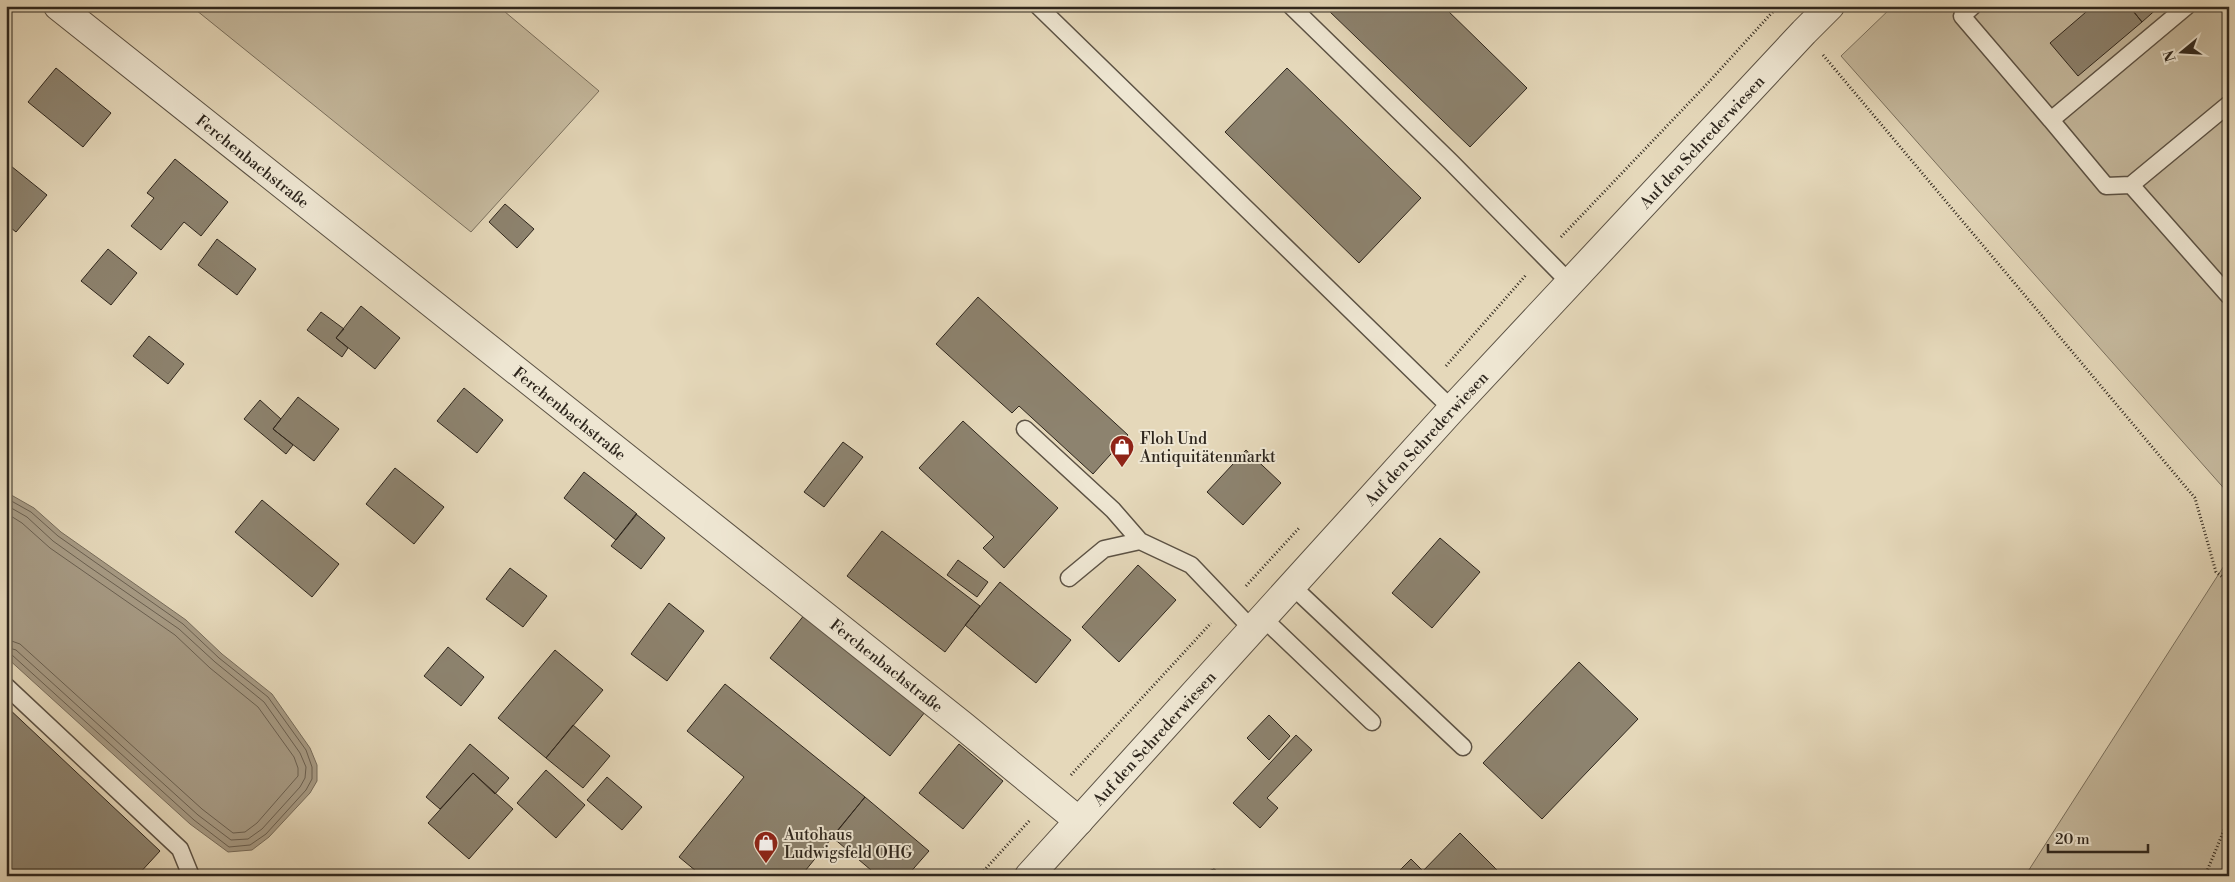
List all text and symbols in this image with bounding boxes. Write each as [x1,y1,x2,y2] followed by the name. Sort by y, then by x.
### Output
[2158,28,2208,78] north arrow
[2160,48,2181,64] text: N
[1635,71,1770,214] street label: Auf den Schrederwiesen
[192,111,313,213] street label: Ferchenbachstraße
[509,363,630,465] street label: Ferchenbachstraße
[1360,367,1493,511] street label: Auf den Schrederwiesen
[1139,429,1276,467] place label: Floh Und Antiquitätenmarkt
[1109,434,1135,468] shop icon: Floh Und Antiquitätenmarkt
[826,615,947,717] street label: Ferchenbachstraße
[1088,667,1221,811] street label: Auf den Schrederwiesen
[2048,822,2148,854] scale bar
[783,825,913,863] place label: Autohaus Ludwigsfeld OHG
[753,830,779,864] shop icon: Autohaus Ludwigsfeld OHG
[2055,830,2090,849] text: 20 m

